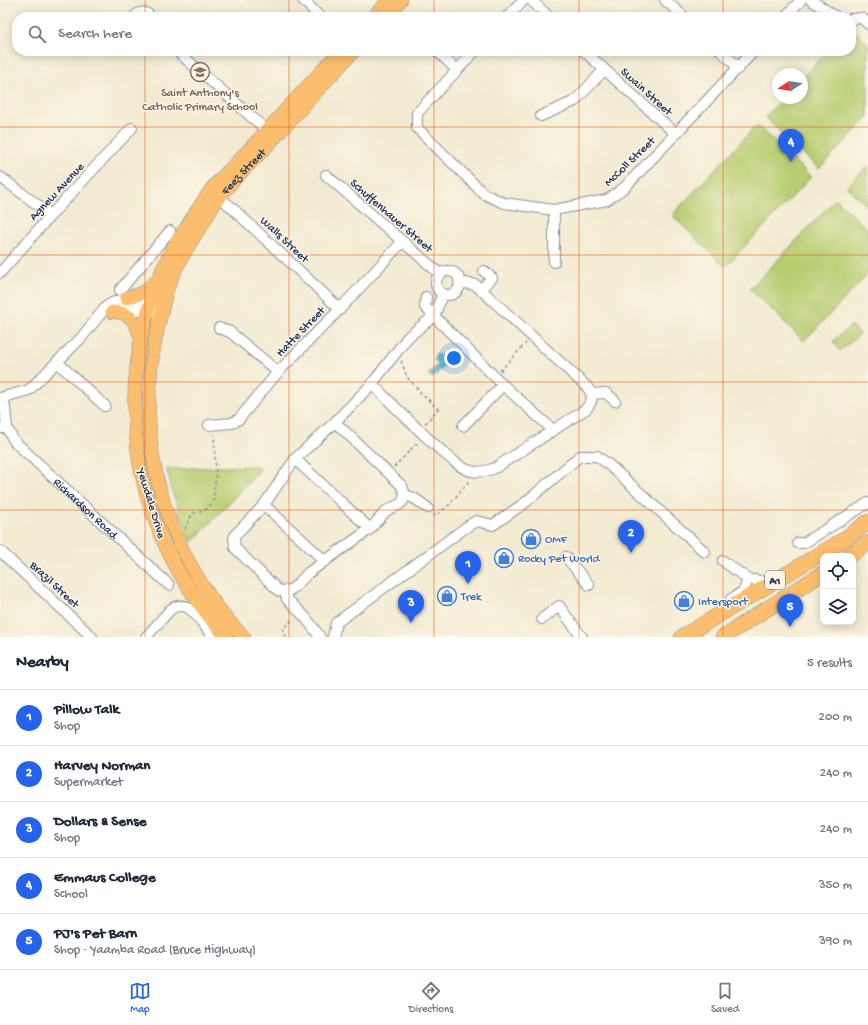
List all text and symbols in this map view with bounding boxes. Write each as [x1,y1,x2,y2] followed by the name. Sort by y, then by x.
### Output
[12,12,856,56] search box
[26,23,48,45] icon: search
[58,25,132,43] text: Search here
[189,61,211,83] school or university icon: Saint Anthony's Catholic Primary School
[617,66,675,120] street label: Swain Street
[772,68,808,104] north arrow
[142,87,258,115] place label: Saint Anthony's Catholic Primary School
[778,129,804,162] pin: 4
[602,134,660,190] street label: McColl Street
[219,146,271,199] street label: Feez Street
[27,160,88,224] street label: Agnew Avenue
[346,177,436,257] street label: Schuffenhauer Street
[256,214,312,267] street label: Walls Street
[274,304,330,360] street label: Hatte Street
[444,348,464,368] your location
[132,466,168,541] street label: Yewdale Drive
[50,476,120,543] street label: Richardson Road
[618,520,644,553] pin: 2
[520,528,542,550] shop icon: OMF
[545,534,568,548] place label: OMF
[493,547,515,569] shop icon: Rocky Pet World
[455,551,481,584] pin: 1
[518,553,601,567] place label: Rocky Pet World
[820,553,856,625] map controls
[820,553,856,589] button: locate
[25,558,82,613] street label: Brazil Street
[765,571,785,589] road number: A1
[436,585,458,607] shop icon: Trek
[820,589,856,625] button: layers
[398,590,424,623] pin: 3
[673,590,695,612] shop icon: Intersport
[460,591,483,605] place label: Trek
[777,594,803,627] pin: 5
[698,596,749,610] place label: Intersport
[16,653,69,673] text: Nearby
[807,656,852,671] text: 5 results
[54,701,119,719] text: Pillow Talk
[26,710,32,725] text: 1
[819,710,852,725] text: 200 m
[54,719,80,734] text: Shop
[54,757,150,775] text: Harvey Norman
[26,766,32,781] text: 2
[820,766,852,781] text: 240 m
[54,775,123,790] text: Supermarket
[54,813,146,831] text: Dollars & Sense
[26,822,32,837] text: 3
[820,822,852,837] text: 240 m
[54,831,80,846] text: Shop
[54,869,156,887] text: Emmaus College
[26,878,32,893] text: 4
[819,878,852,893] text: 350 m
[54,887,88,902] text: School
[54,925,137,943] text: PJ's Pet Barn
[26,934,32,949] text: 5
[819,934,852,949] text: 390 m
[54,943,256,958] text: Shop · Yaamba Road (Bruce Highway)
[129,980,151,1016] tab: Map
[409,980,453,1016] tab: Directions
[711,980,739,1016] tab: Saved

